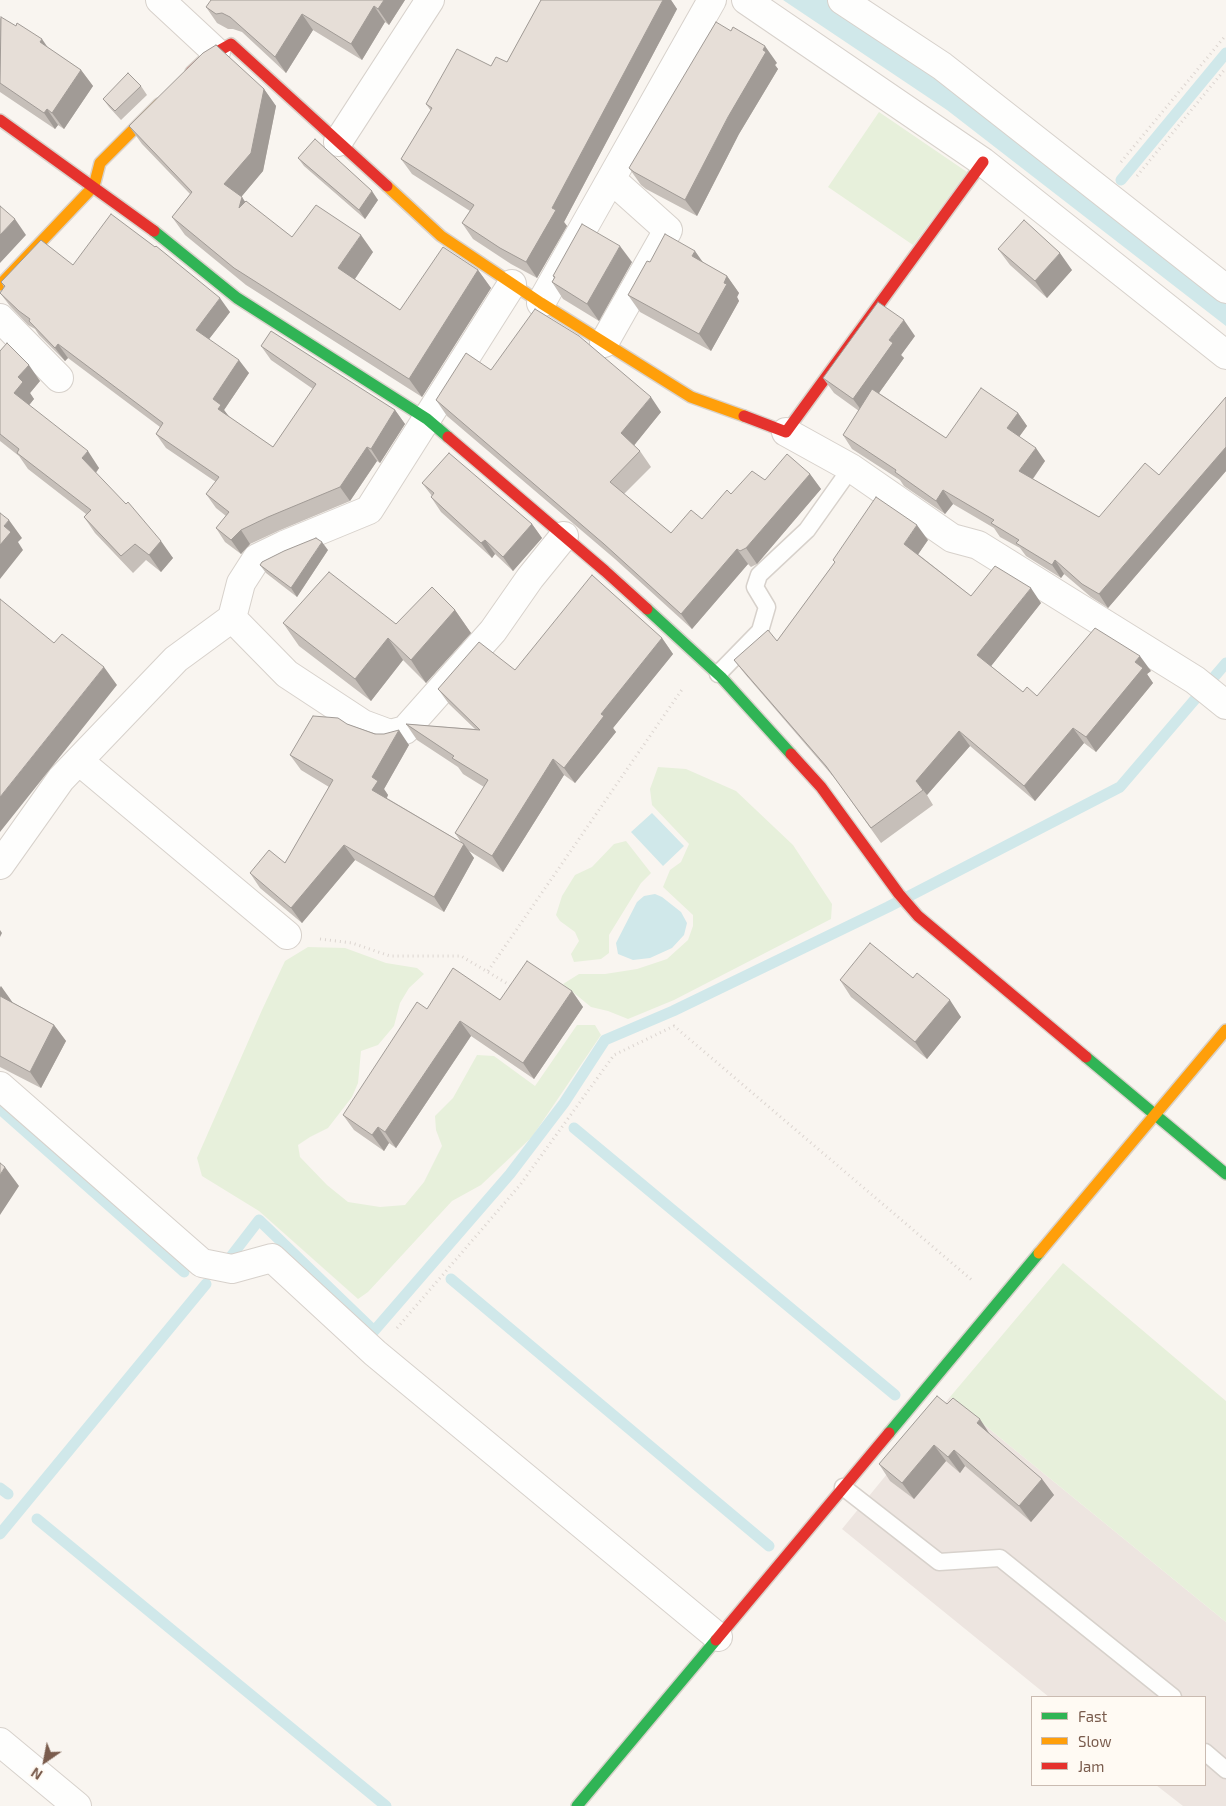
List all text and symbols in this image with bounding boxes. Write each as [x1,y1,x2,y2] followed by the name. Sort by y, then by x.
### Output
[1031,1696,1206,1786] legend
[1078,1707,1107,1725] text: Fast
[1078,1732,1112,1750] text: Slow
[20,1736,70,1786] north arrow
[1078,1757,1104,1775] text: Jam
[28,1764,45,1784] text: N

